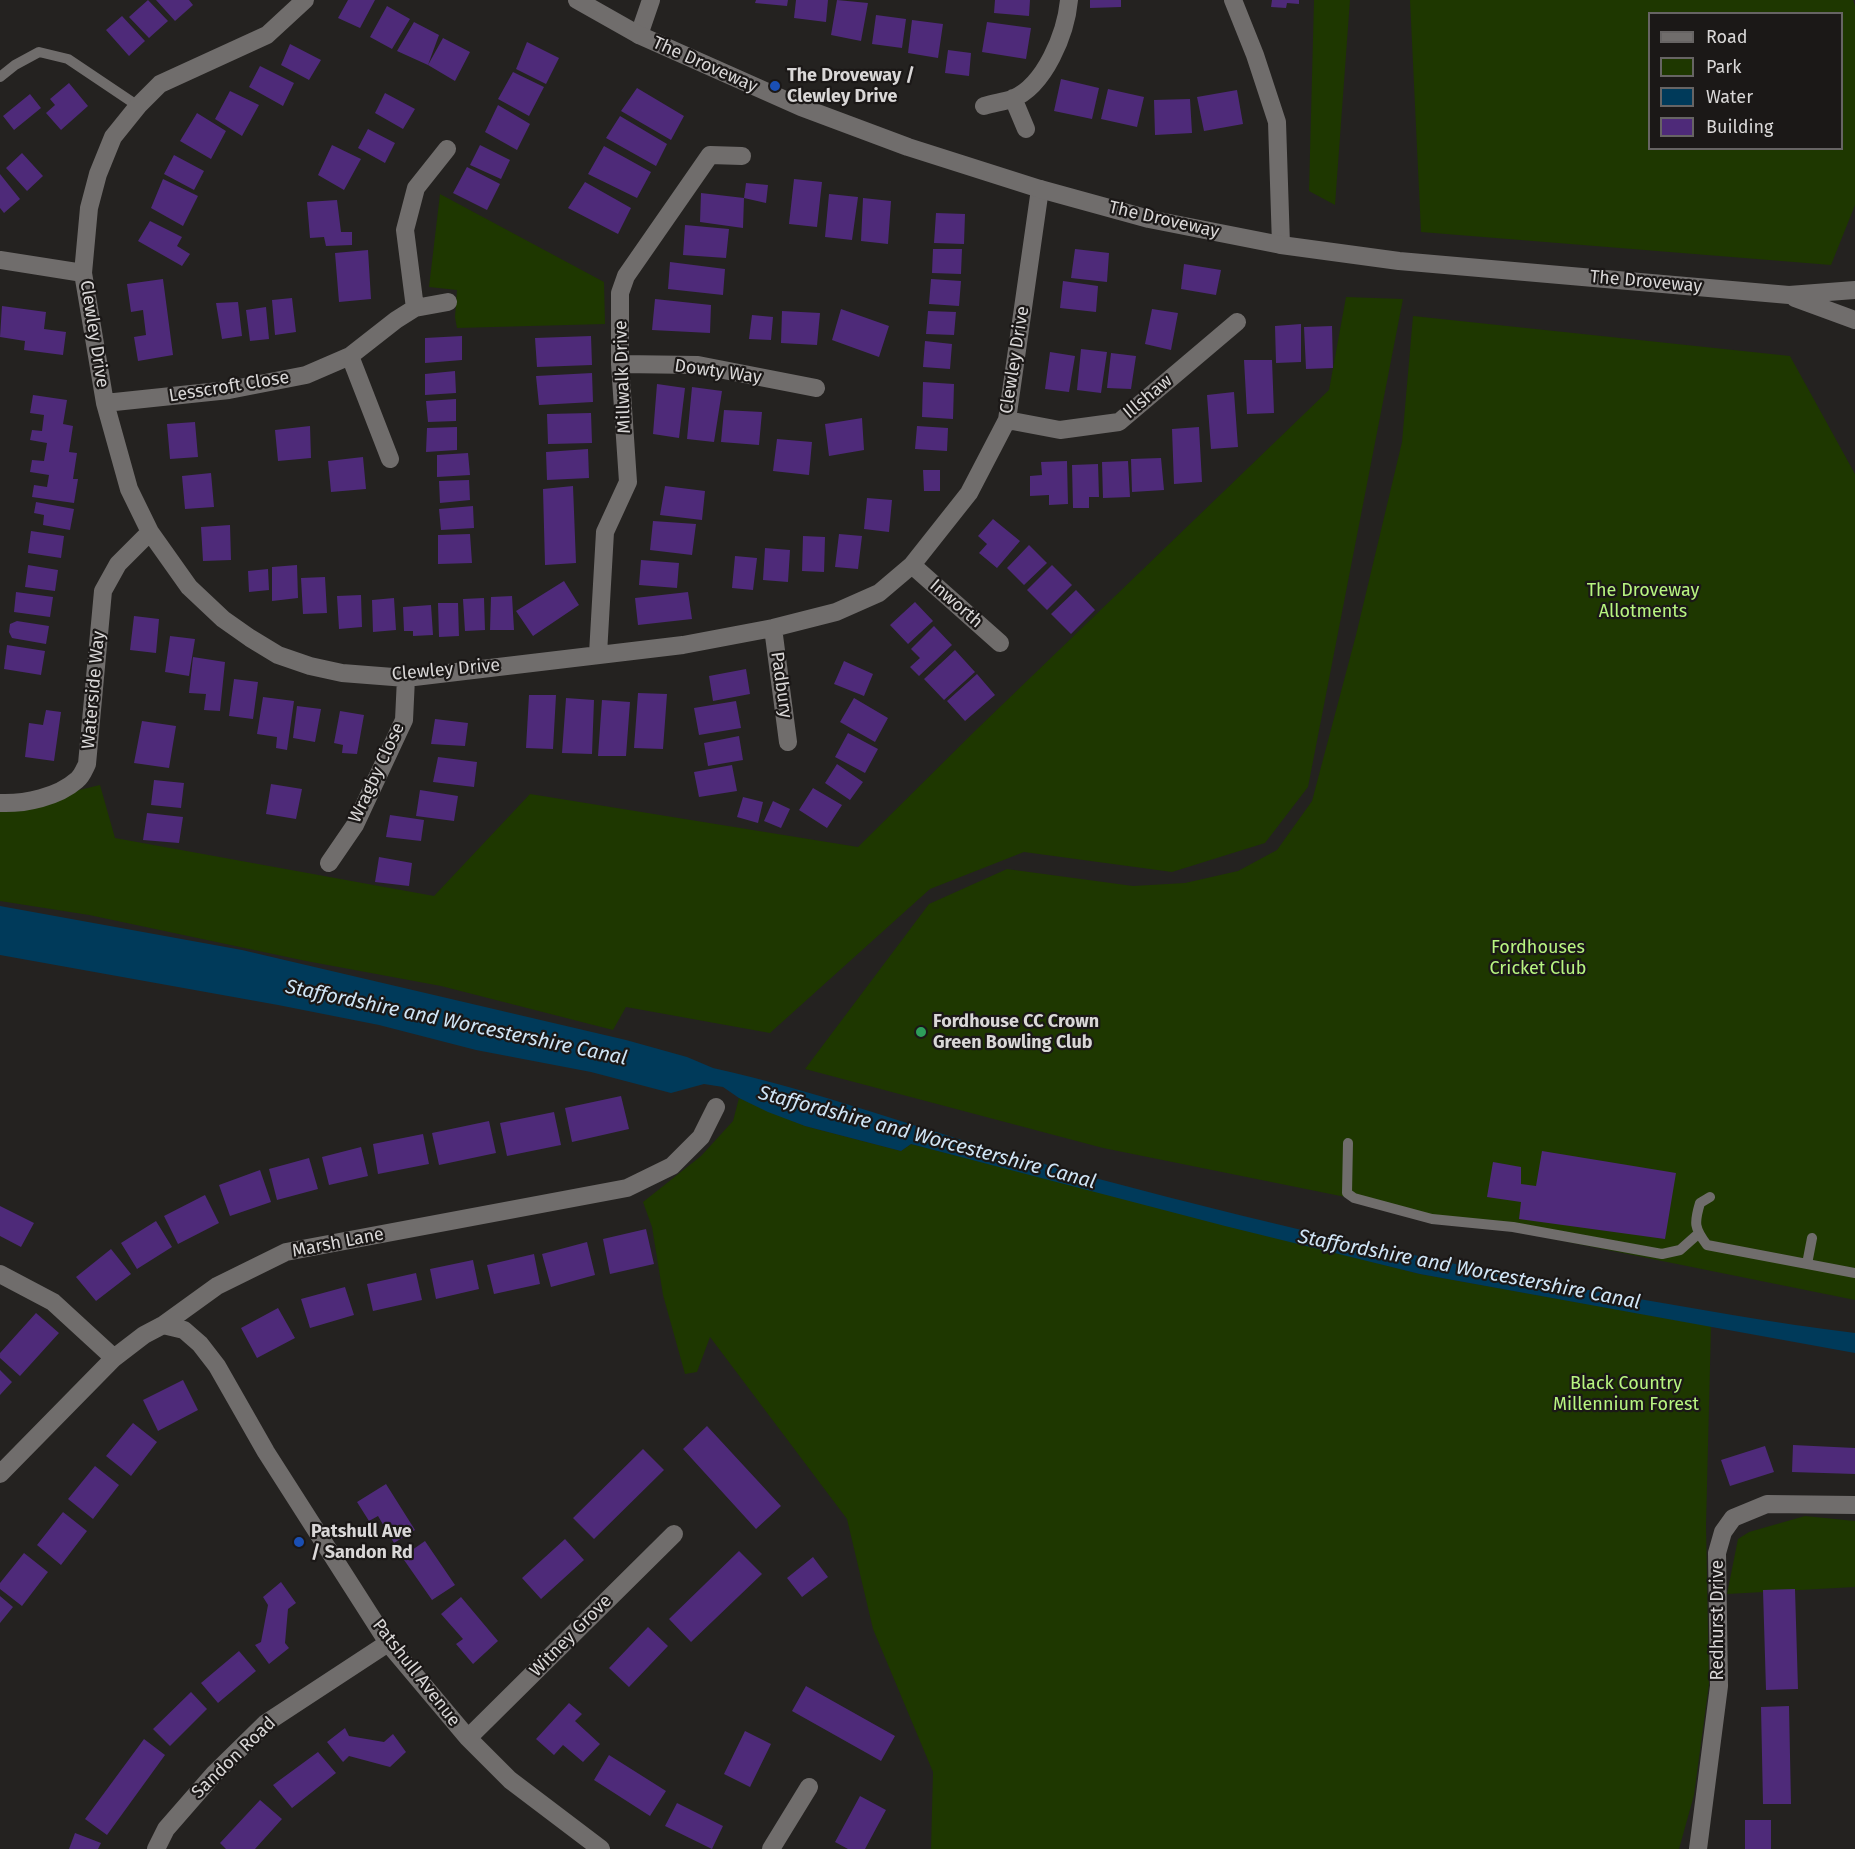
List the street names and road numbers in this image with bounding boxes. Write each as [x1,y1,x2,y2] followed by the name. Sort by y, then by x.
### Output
[649,32,761,98] street label: The Droveway
[1107,197,1221,243] street label: The Droveway
[1589,266,1703,298] street label: The Droveway
[75,279,113,389] street label: Clewley Drive
[996,305,1034,415] street label: Clewley Drive
[610,320,636,434] street label: Millwalk Drive
[673,355,763,389] street label: Dowty Way
[167,367,291,407] street label: Lesscroft Close
[1119,370,1177,424] street label: Illshaw
[925,575,987,633] street label: Inworth
[78,630,110,750] street label: Waterside Way
[766,650,796,720] street label: Padbury
[391,655,501,685] street label: Clewley Drive
[344,719,410,827] street label: Wragby Close
[290,1224,386,1262] street label: Marsh Lane
[1707,1560,1729,1680] street label: Redhurst Drive
[525,1590,617,1682] street label: Witney Grove
[367,1615,465,1731] street label: Patshull Avenue
[188,1713,280,1803] street label: Sandon Road

